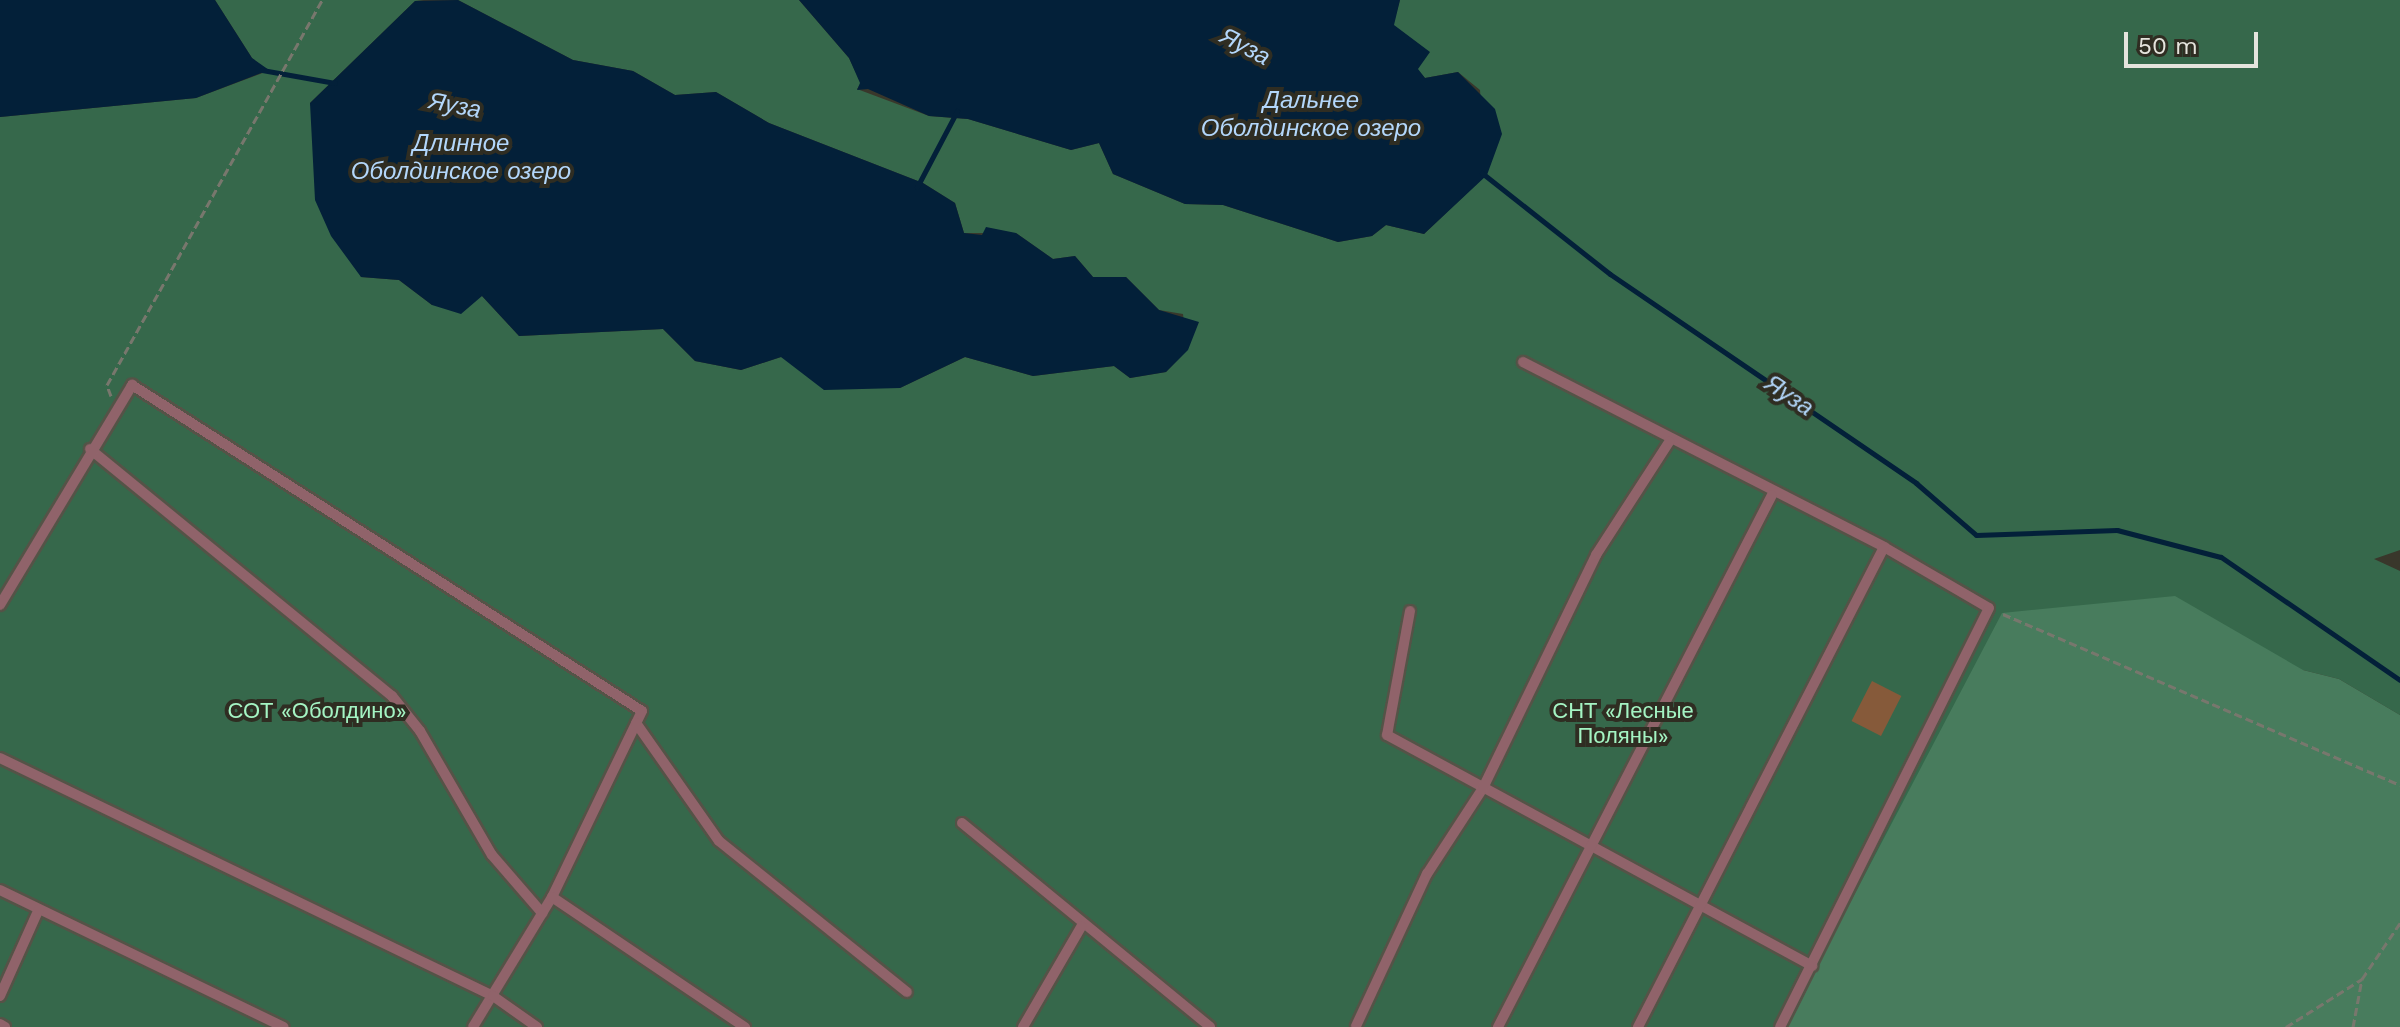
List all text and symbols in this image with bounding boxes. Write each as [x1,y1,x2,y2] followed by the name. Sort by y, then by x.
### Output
[2128,16,2262,66] scale bar
[1215,22,1275,72] water label: Яуза
[2138,32,2198,60] text: 50 m
[426,87,484,125] water label: Яуза
[1201,87,1421,143] water label: Дальнее Оболдинское озеро
[351,130,571,186] water label: Длинное Оболдинское озеро
[1759,369,1819,423] water label: Яуза
[1552,697,1694,748] park label: СНТ «Лесные Поляны»
[228,698,406,724] park label: СОТ «Оболдино»

